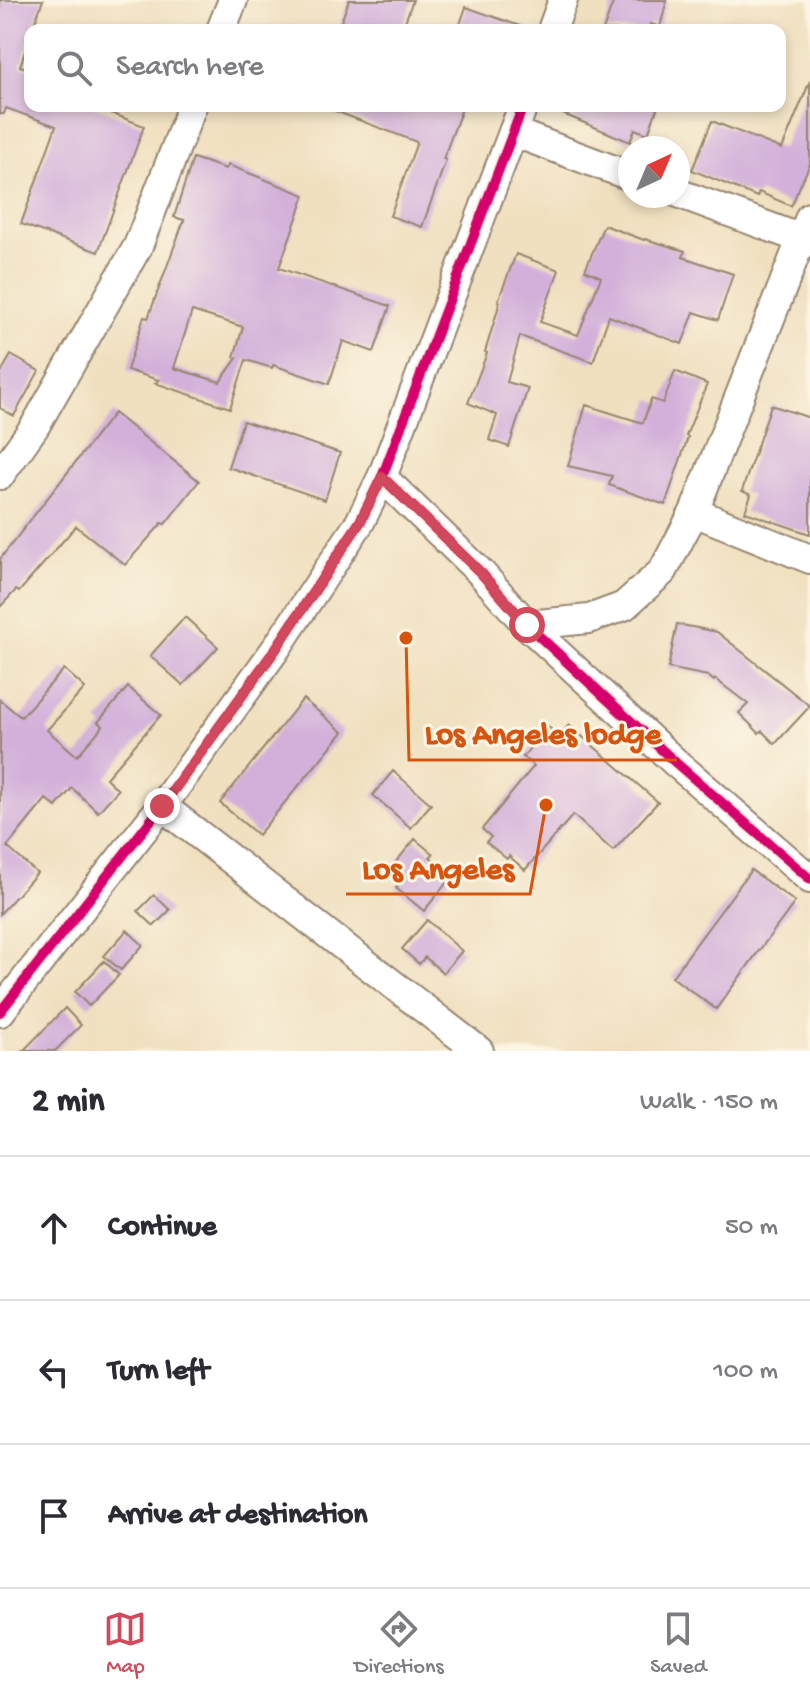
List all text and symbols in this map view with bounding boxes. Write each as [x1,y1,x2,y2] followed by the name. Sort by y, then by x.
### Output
[24,24,786,112] search box
[52,46,96,90] icon: search
[116,51,264,86] text: Search here
[618,136,690,208] north arrow
[509,607,545,643] route start
[409,704,677,760] callout: Los Angeles lodge
[425,718,663,756] text: Los Angeles lodge
[144,788,180,824] route end
[346,838,530,894] callout: Los Angeles
[362,853,516,891] text: Los Angeles
[32,1083,104,1123] text: 2 min
[640,1088,778,1119] text: Walk · 150 m
[32,1206,76,1250] icon: ahead
[108,1211,217,1246] text: Continue
[725,1213,778,1244] text: 50 m
[32,1350,76,1394] icon: left
[108,1355,209,1390] text: Turn left
[713,1357,778,1388] text: 100 m
[32,1494,76,1538] icon: arrive
[108,1499,368,1534] text: Arrive at destination
[103,1607,147,1681] tab: Map
[354,1607,444,1681] tab: Directions
[650,1607,707,1681] tab: Saved

